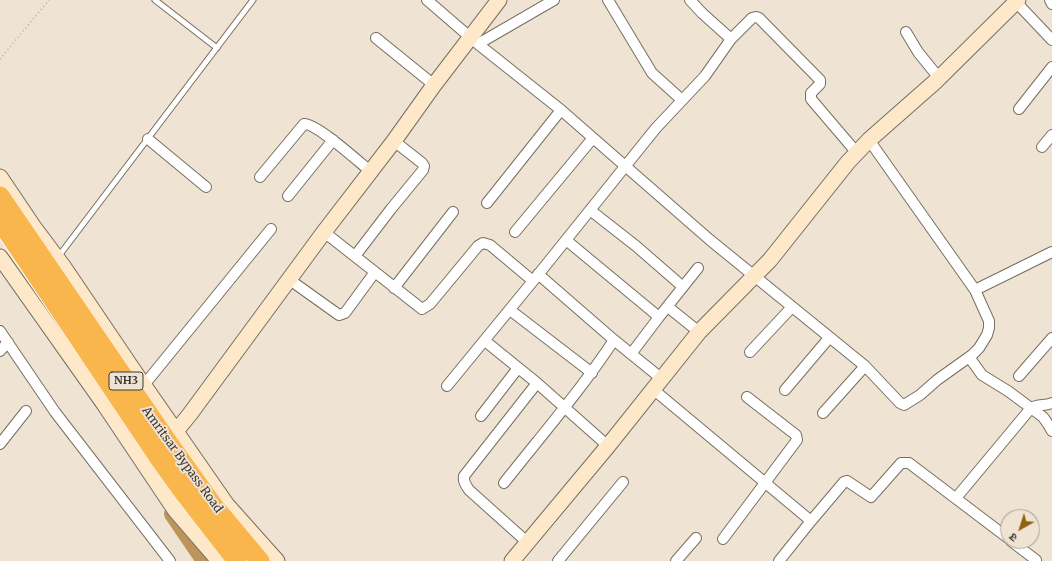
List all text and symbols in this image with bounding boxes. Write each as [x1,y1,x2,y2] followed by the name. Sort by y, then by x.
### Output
[109,372,143,390] road number: NH3
[139,404,225,516] street label: Amritsar Bypass Road
[1000,509,1040,549] north arrow
[1006,530,1020,545] text: उ

